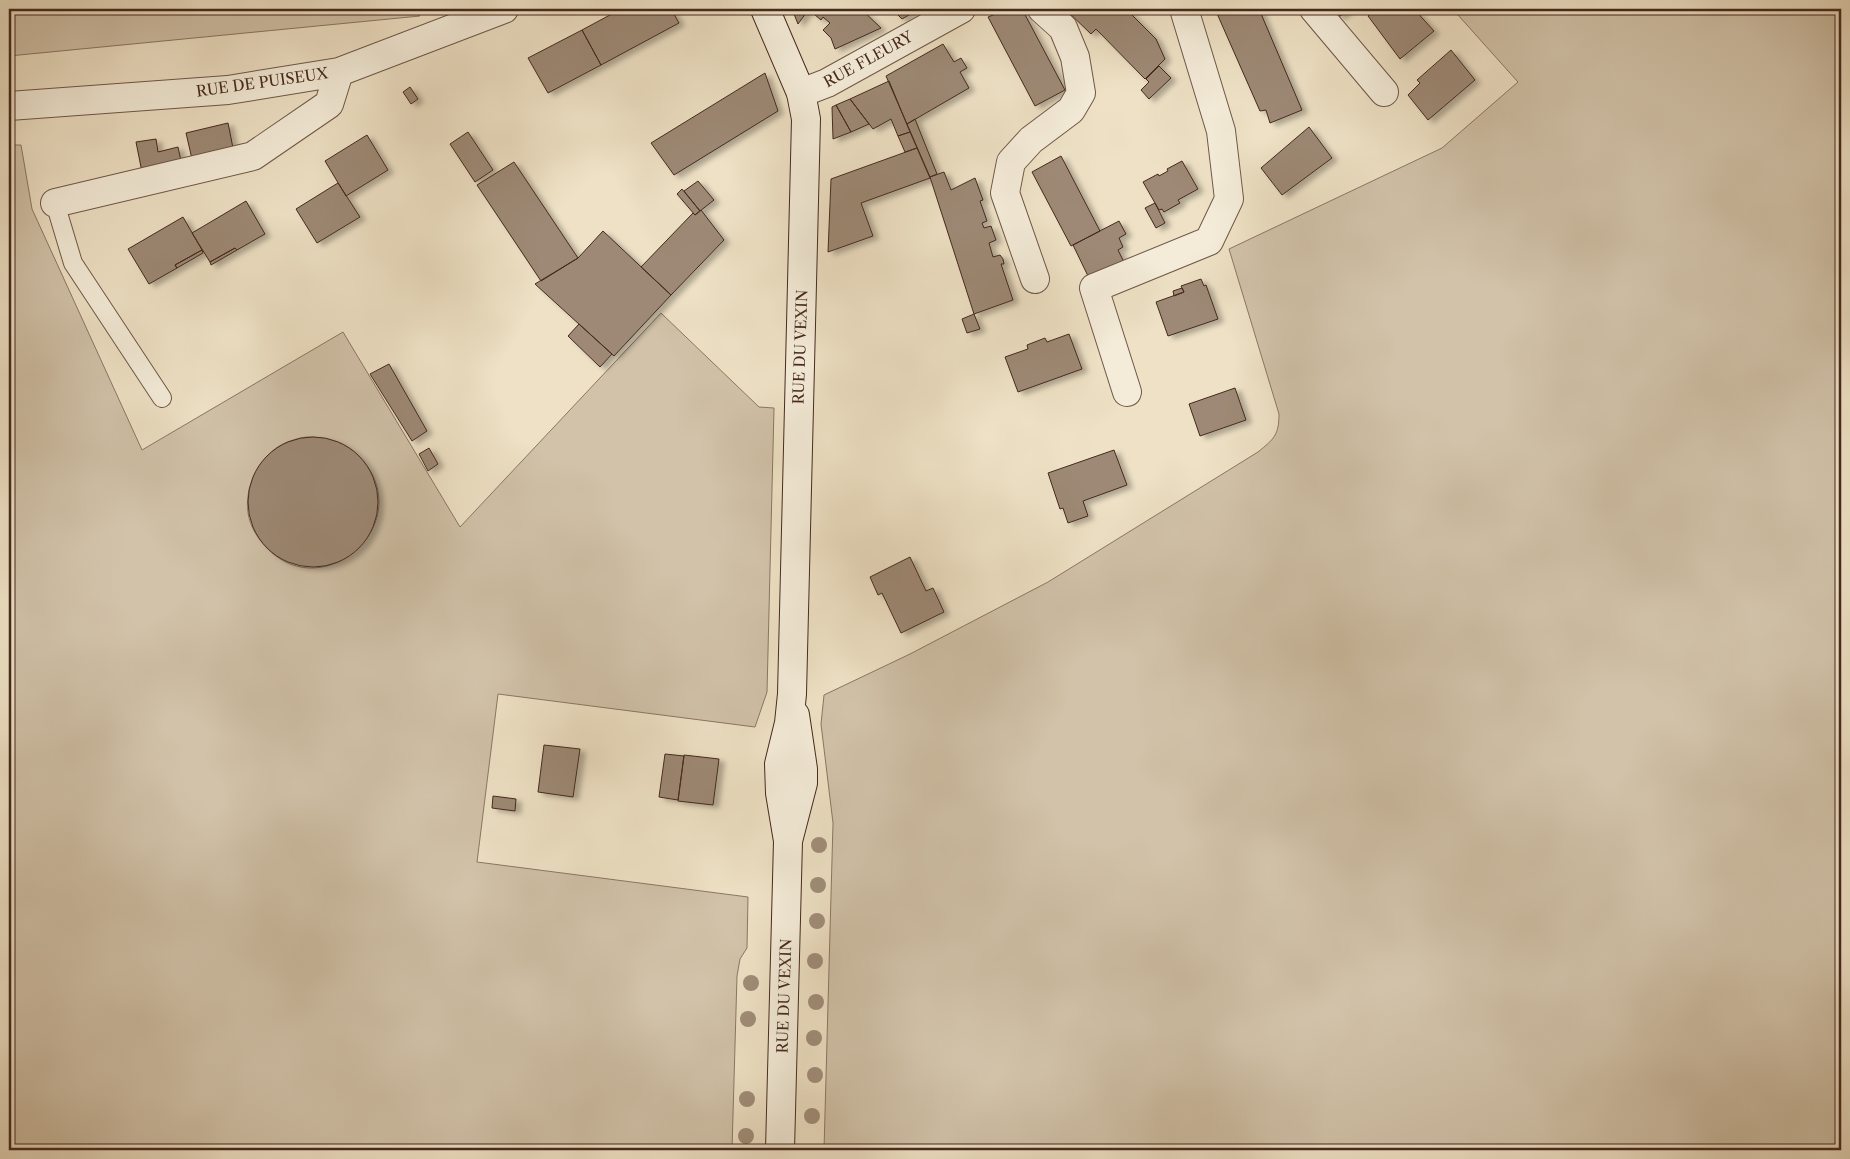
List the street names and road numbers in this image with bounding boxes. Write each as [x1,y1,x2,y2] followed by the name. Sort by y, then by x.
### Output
[820,26,916,91] street label: RUE FLEURY
[195,63,329,101] street label: RUE DE PUISEUX
[789,289,811,405] street label: RUE DU VEXIN
[773,938,795,1054] street label: RUE DU VEXIN

